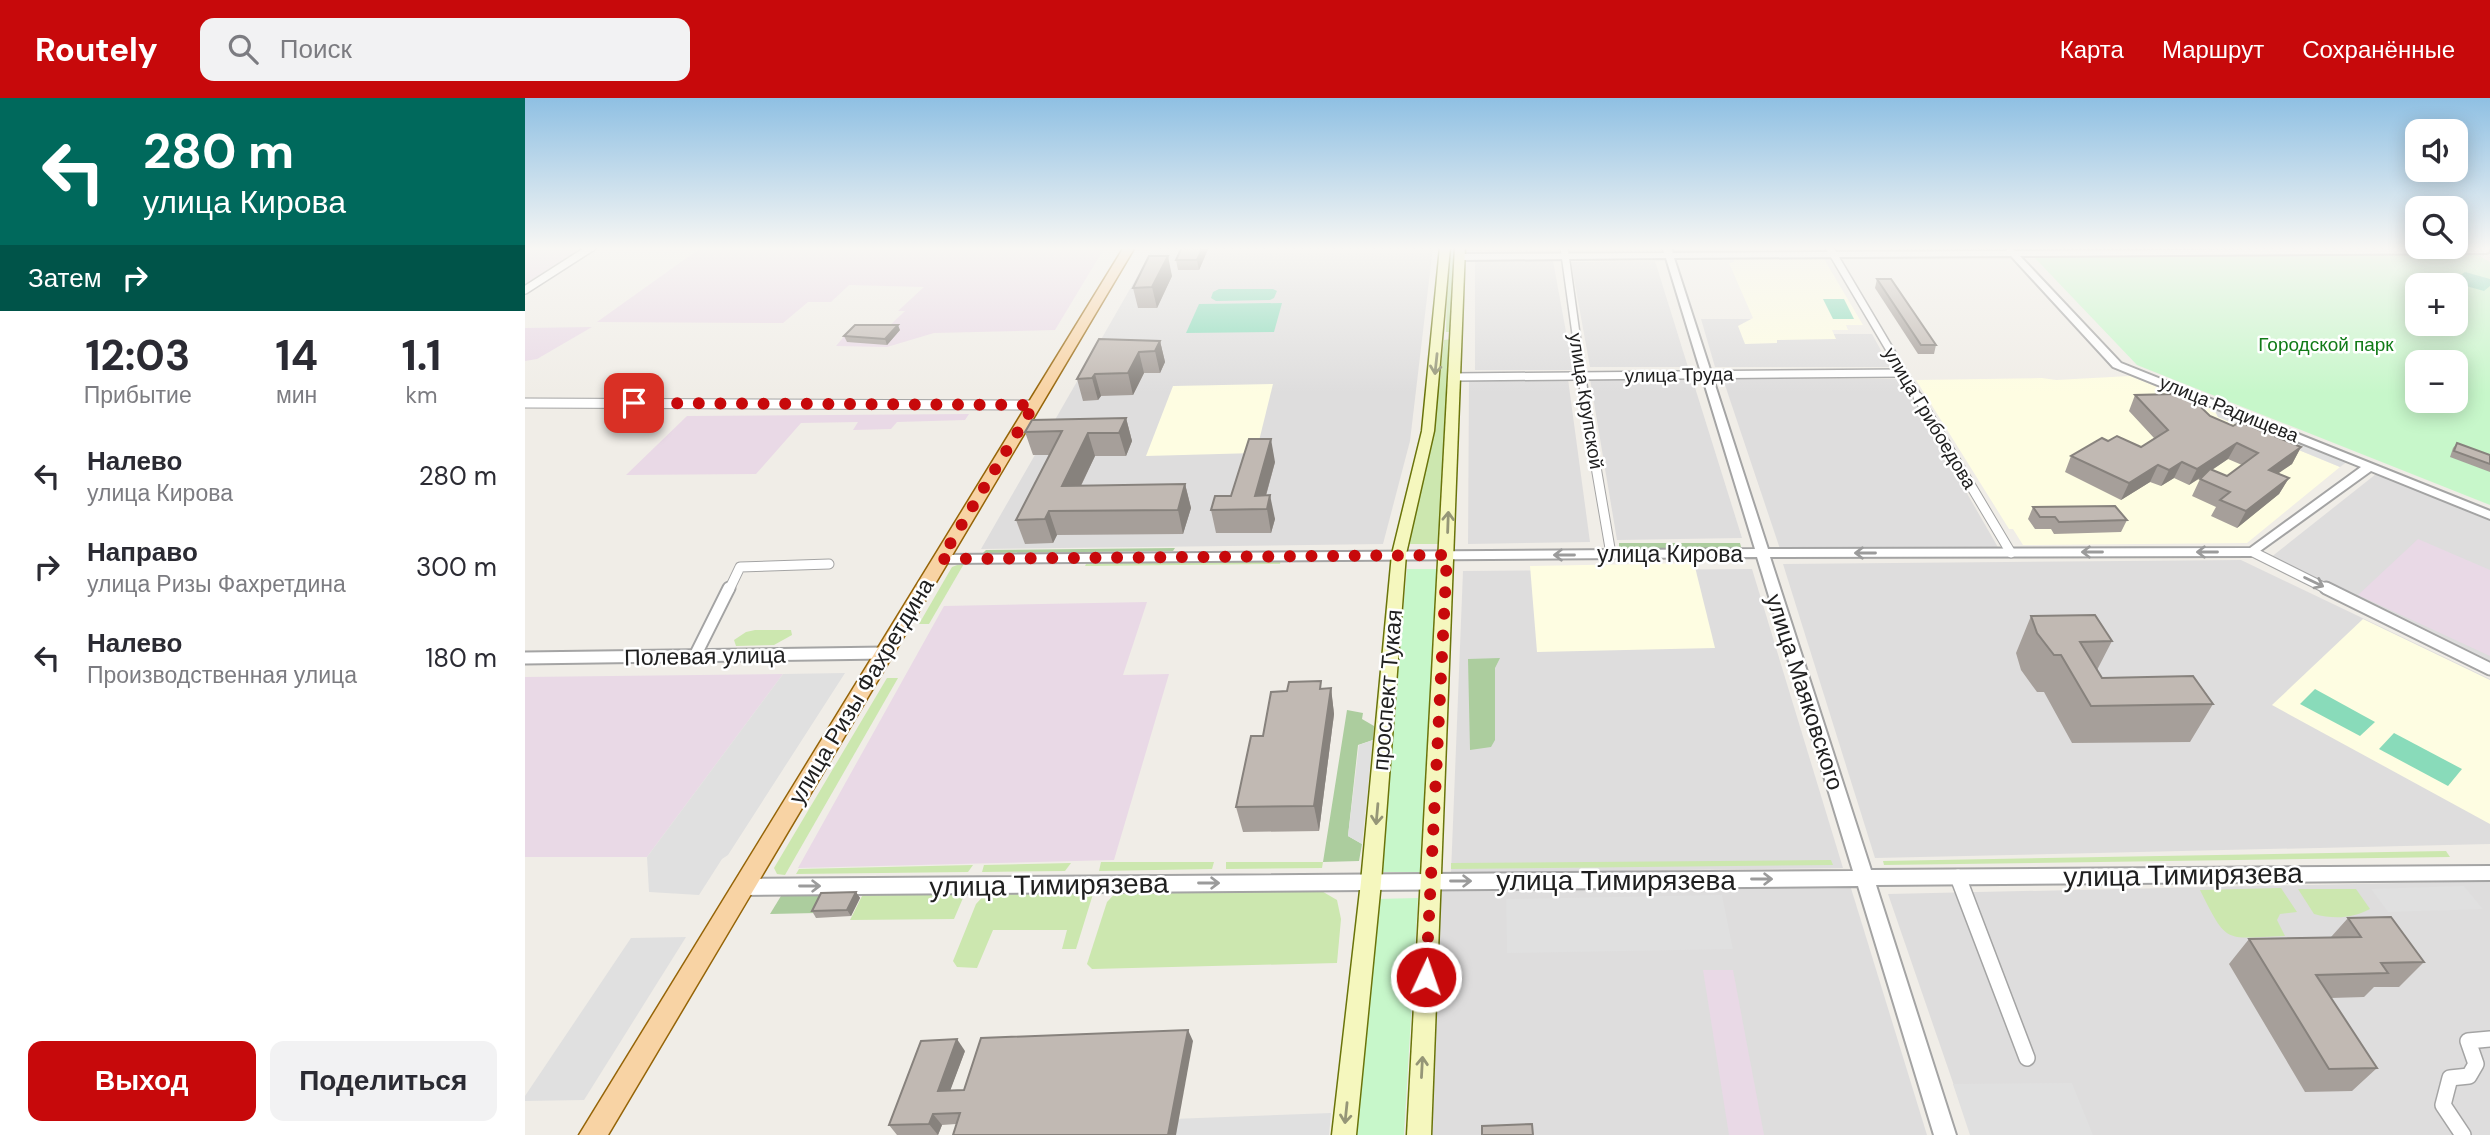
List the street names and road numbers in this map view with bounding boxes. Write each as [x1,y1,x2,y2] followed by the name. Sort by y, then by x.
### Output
[1563,331,1609,471] street label: улица Крупской
[1878,342,1982,494] street label: улица Грибоедова
[1624,362,1734,388] street label: улица Труда
[2156,370,2303,448] street label: улица Радищева
[1597,539,1743,569] street label: улица Кирова
[781,572,941,810] street label: улица Ризы Фахретдина
[1759,590,1851,794] street label: улица Маяковского
[1365,608,1409,772] street label: проспект Тукая
[624,640,786,672] street label: Полевая улица
[2063,854,2303,896] street label: улица Тимирязева
[1496,862,1736,899] street label: улица Тимирязева
[929,864,1169,906] street label: улица Тимирязева

